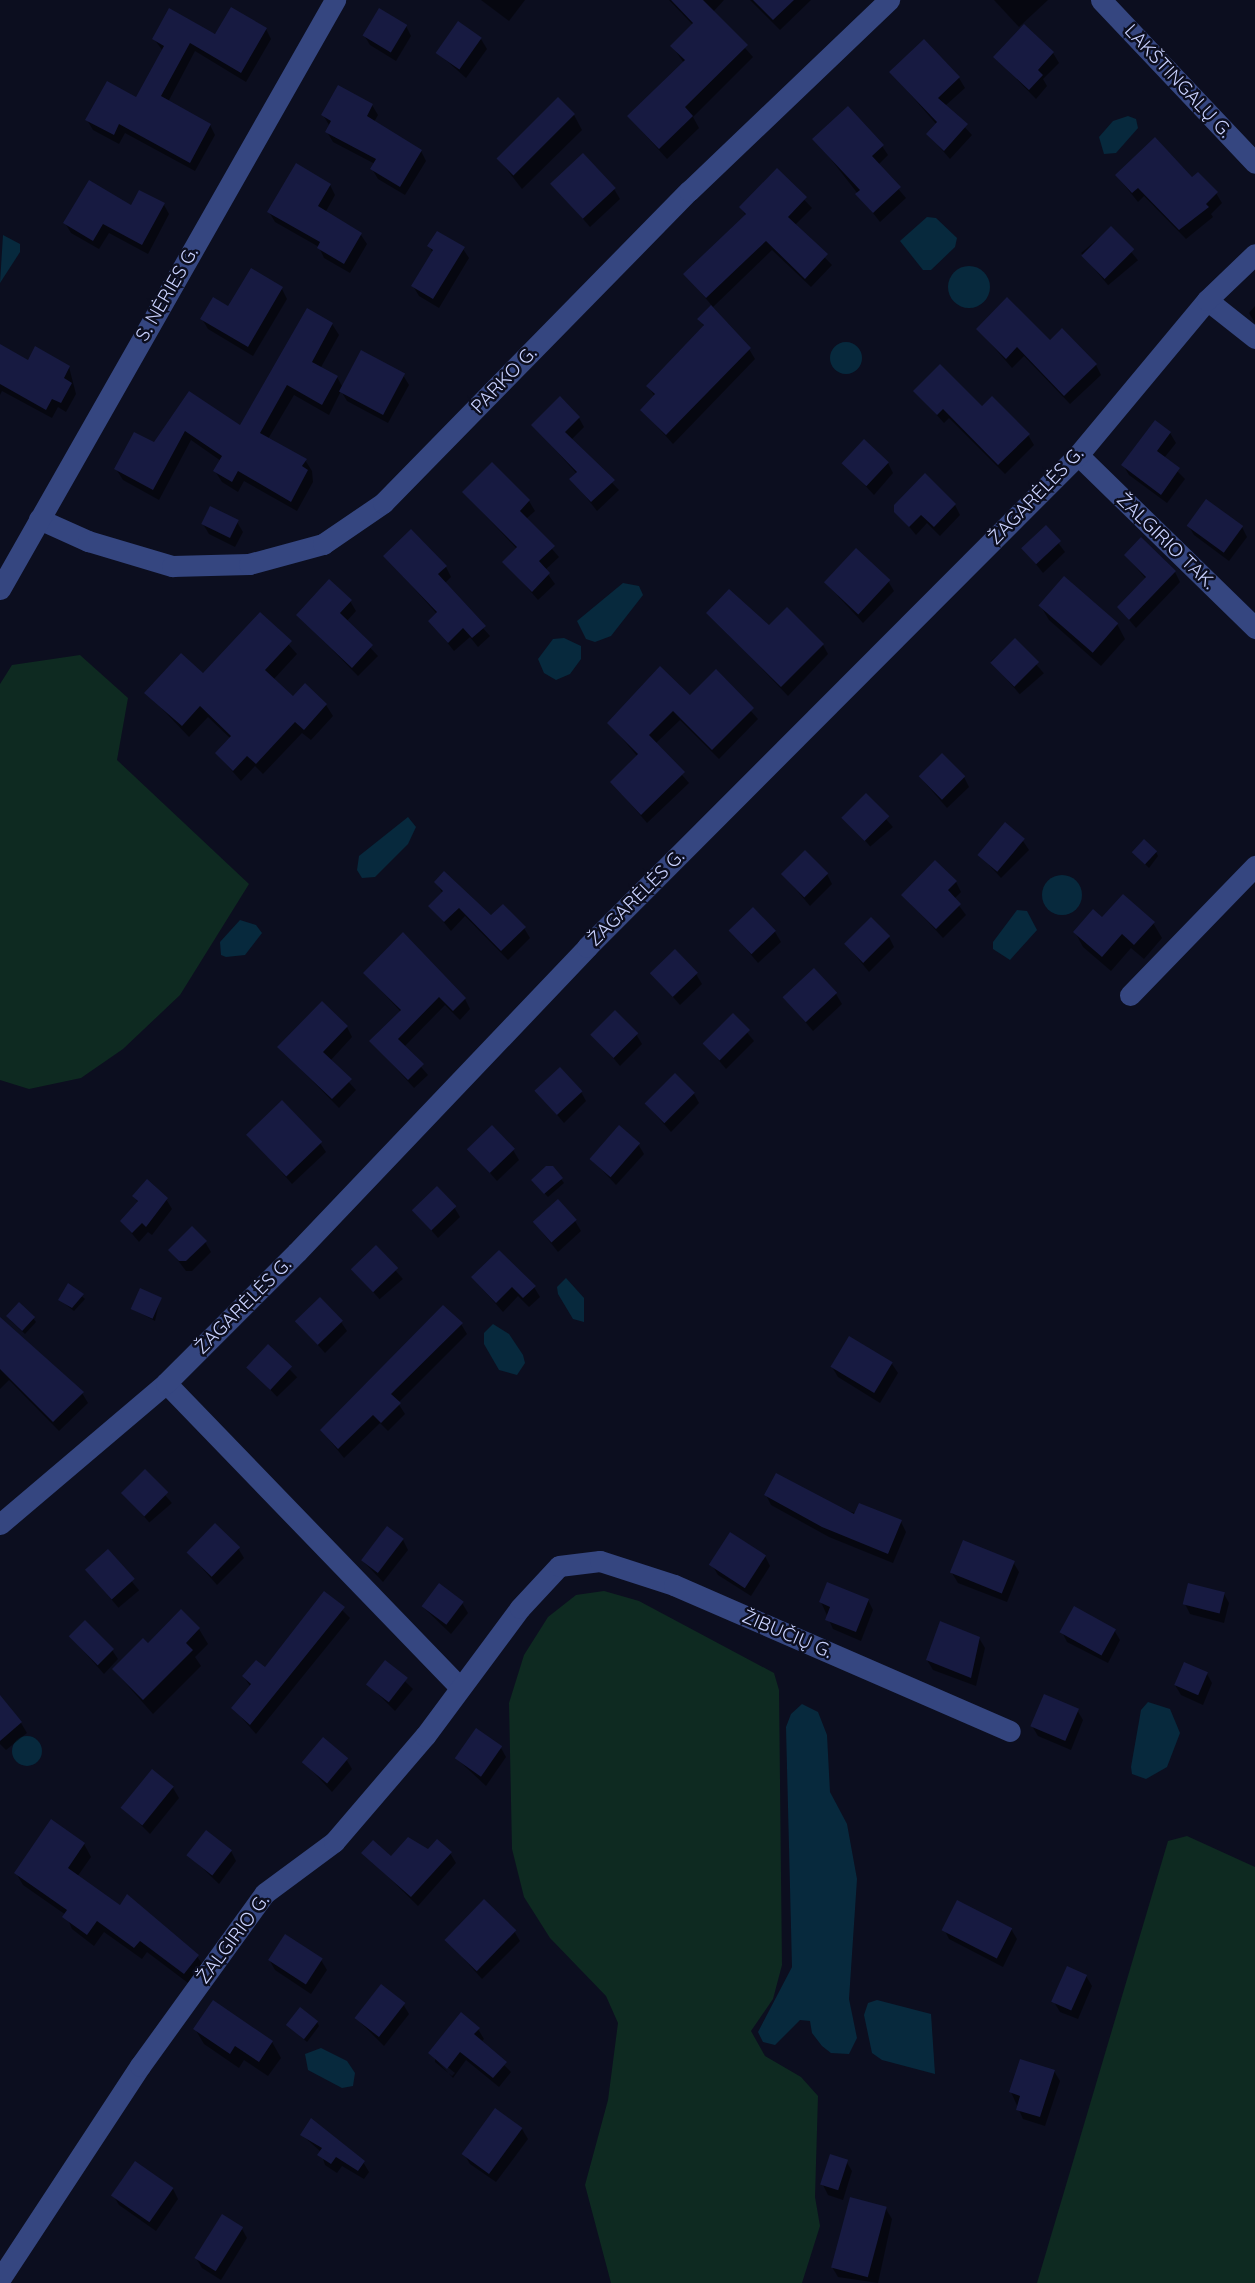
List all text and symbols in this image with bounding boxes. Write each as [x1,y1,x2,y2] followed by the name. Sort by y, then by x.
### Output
[1120,20,1236,142] street label: LAKŠTINGALŲ G.
[131,243,203,345] street label: S. NĖRIES G.
[467,342,541,418] street label: PARKO G.
[984,442,1088,550] street label: ŽAGARĖLĖS G.
[1112,488,1220,594] street label: ŽALGIRIO TAK.
[583,845,689,951] street label: ŽAGARĖLĖS G.
[190,1253,296,1359] street label: ŽAGARĖLĖS G.
[739,1605,835,1663] street label: ŽIBUČIŲ G.
[192,1890,274,1988] street label: ŽALGIRIO G.

